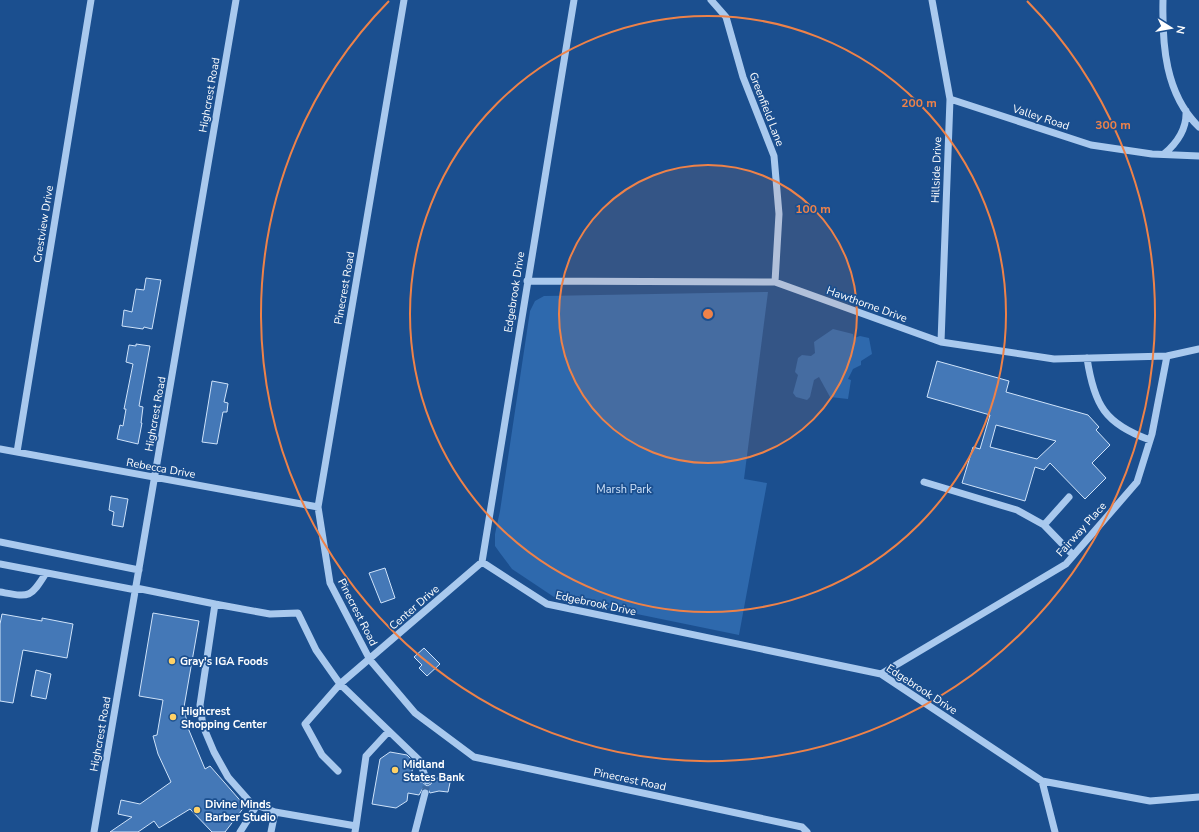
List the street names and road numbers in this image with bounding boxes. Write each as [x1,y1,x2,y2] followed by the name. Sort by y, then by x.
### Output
[196,56,223,134] street label: Highcrest Road
[746,70,788,148] street label: Greenfield Lane
[1009,101,1071,134] street label: Valley Road
[928,136,945,203] street label: Hillside Drive
[30,184,57,264] street label: Crestview Drive
[331,250,358,326] street label: Pinecrest Road
[501,250,528,334] street label: Edgebrook Drive
[824,283,909,326] street label: Hawthorne Drive
[142,375,169,453] street label: Highcrest Road
[125,455,197,482] street label: Rebecca Drive
[1053,499,1110,560] street label: Fairway Place
[334,576,381,649] street label: Pinecrest Road
[386,581,443,633] street label: Center Drive
[554,588,638,619] street label: Edgebrook Drive
[883,661,960,718] street label: Edgebrook Drive
[87,695,114,773] street label: Highcrest Road
[592,764,668,795] street label: Pinecrest Road

